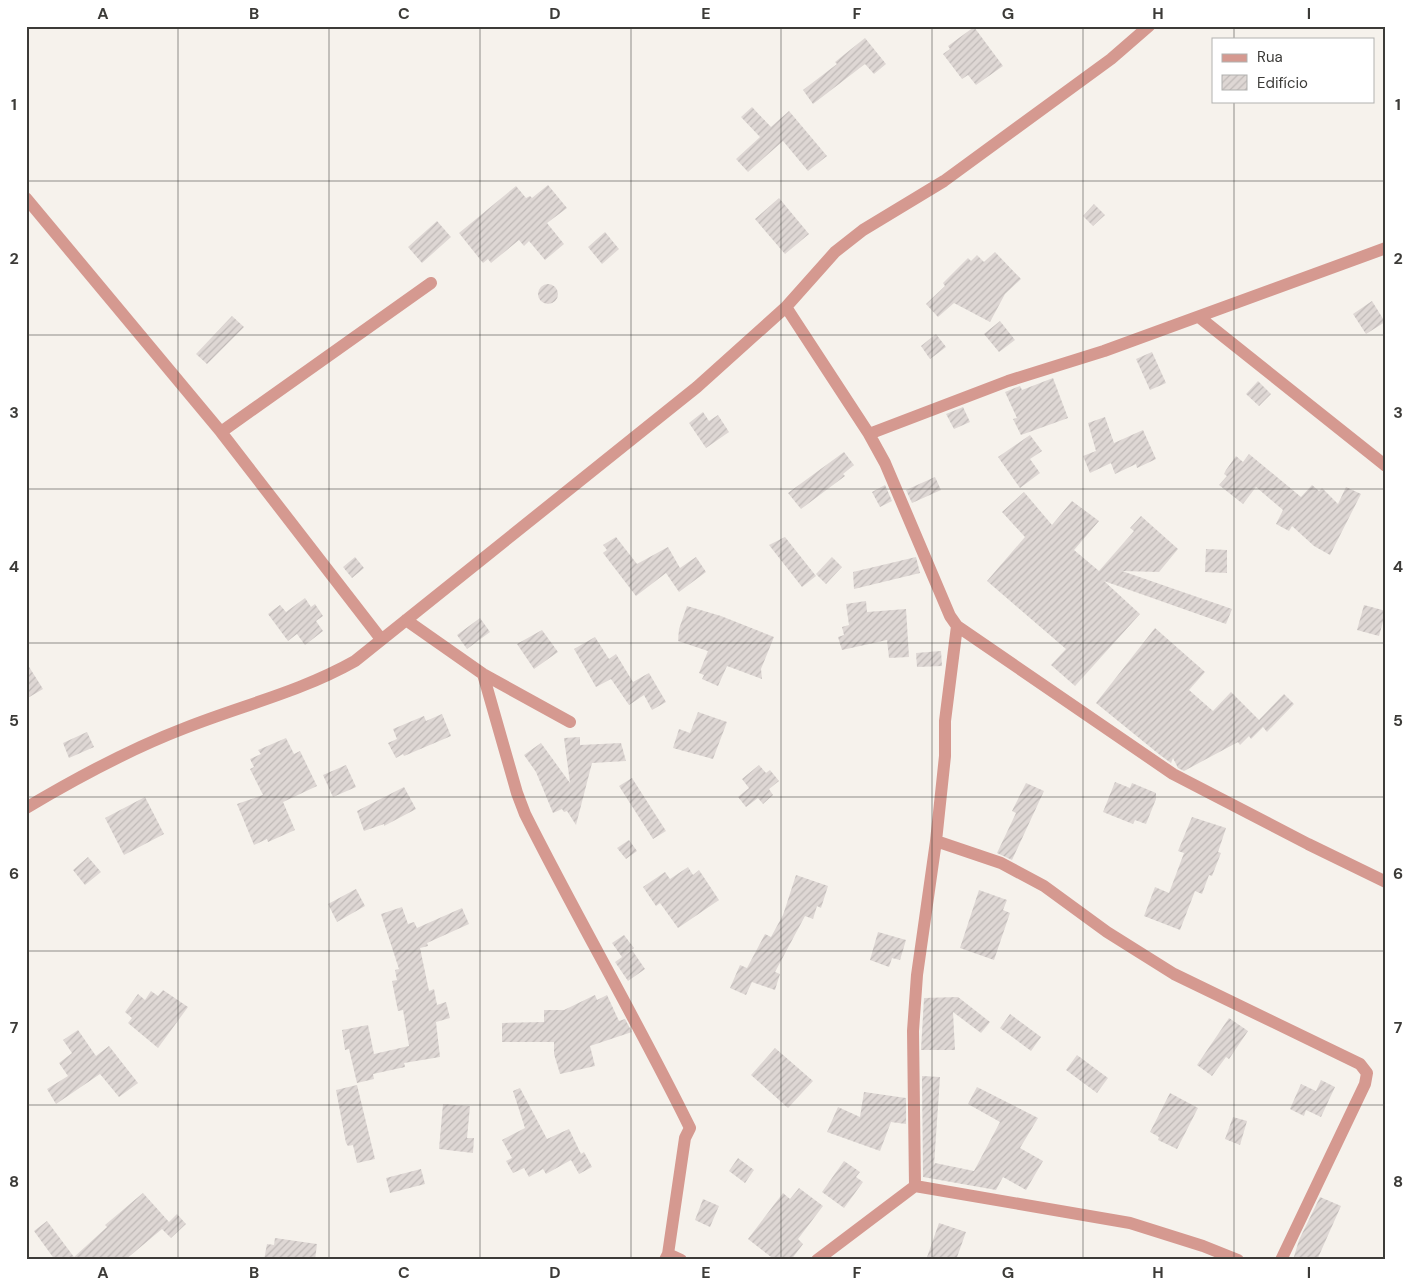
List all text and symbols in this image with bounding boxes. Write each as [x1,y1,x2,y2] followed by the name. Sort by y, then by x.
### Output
[97,3,109,24] text: A
[249,3,259,24] text: B
[398,3,410,24] text: C
[549,3,561,24] text: D
[701,3,711,24] text: E
[853,3,862,24] text: F
[1002,3,1014,24] text: G
[1152,3,1164,24] text: H
[1307,3,1311,24] text: I
[1212,38,1374,102] legend
[1257,47,1283,67] text: Rua
[1257,73,1308,93] text: Edifício
[11,94,17,115] text: 1
[1395,94,1401,115] text: 1
[9,248,19,269] text: 2
[1393,248,1403,269] text: 2
[9,402,19,423] text: 3
[1393,402,1403,423] text: 3
[9,556,19,577] text: 4
[1393,556,1403,577] text: 4
[9,710,19,731] text: 5
[1393,710,1403,731] text: 5
[9,863,19,884] text: 6
[1393,863,1403,884] text: 6
[10,1017,19,1038] text: 7
[1394,1017,1403,1038] text: 7
[9,1171,19,1192] text: 8
[1393,1171,1403,1192] text: 8
[97,1262,109,1283] text: A
[249,1262,259,1283] text: B
[398,1262,410,1283] text: C
[549,1262,561,1283] text: D
[701,1262,711,1283] text: E
[853,1262,862,1283] text: F
[1002,1262,1014,1283] text: G
[1152,1262,1164,1283] text: H
[1307,1262,1311,1283] text: I

